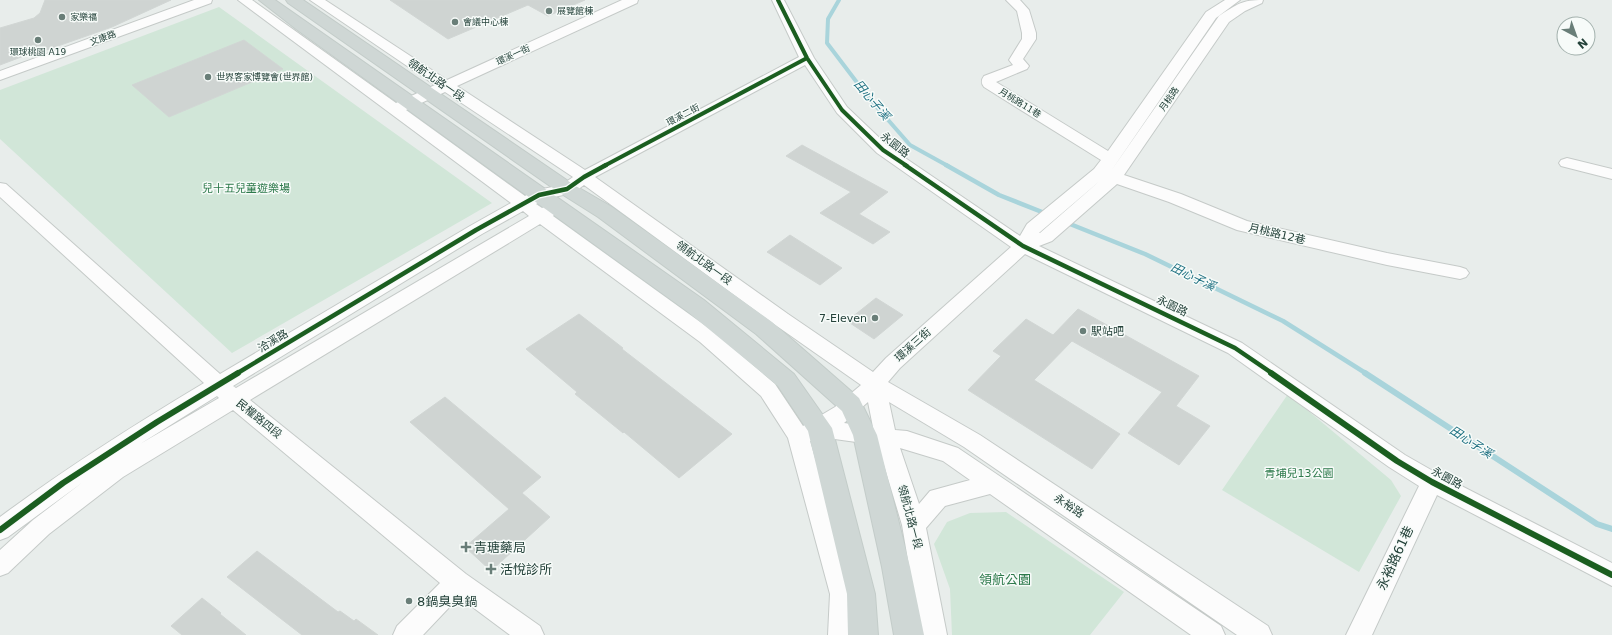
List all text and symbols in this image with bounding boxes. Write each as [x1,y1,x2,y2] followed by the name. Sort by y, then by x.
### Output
[557,5,594,16] place label: 展覽館棟
[544,6,554,16] marker: 展覽館棟
[57,12,67,22] marker: 家樂福
[70,12,97,22] place label: 家樂福
[463,16,509,27] place label: 會議中心棟
[1556,16,1596,56] north arrow
[450,17,460,27] marker: 會議中心棟
[89,29,117,47] street label: 文康路
[33,35,43,45] marker: 環球桃園 A19
[1574,35,1590,51] text: N
[495,43,531,67] street label: 環溪一街
[10,47,67,57] place label: 環球桃園 A19
[405,56,467,104] street label: 領航北路一段
[203,72,213,82] marker: 世界客家博覽會(世界館)
[216,72,313,82] place label: 世界客家博覽會(世界館)
[851,77,894,124] water label: 田心子溪
[1157,85,1181,113] street label: 月桃路
[997,86,1043,120] street label: 月桃路11巷
[665,102,701,128] street label: 環溪二街
[878,130,912,160] street label: 永園路
[202,182,290,195] park label: 兒十五兒童遊樂場
[1247,221,1307,247] street label: 月桃路12巷
[673,238,735,288] street label: 領航北路一段
[1168,260,1219,295] water label: 田心子溪
[1154,293,1190,319] street label: 永園路
[819,312,867,325] place label: 7-Eleven
[870,313,880,323] marker: 7-Eleven
[892,325,934,365] street label: 環溪三街
[1091,325,1124,338] place label: 駅站吧
[1078,326,1088,336] marker: 駅站吧
[256,327,290,355] street label: 洽溪路
[234,397,284,441] street label: 民權路四段
[1447,423,1497,462] water label: 田心子溪
[1429,465,1465,491] street label: 永園路
[1265,467,1334,480] park label: 青埔兒13公園
[895,483,925,551] street label: 領航北路一段
[1052,491,1086,521] street label: 永裕路
[1374,524,1416,592] street label: 永裕路61巷
[474,540,526,555] place label: 青瑭藥局
[461,542,471,552] marker: 青瑭藥局
[500,562,552,577] place label: 活悅診所
[485,563,497,575] marker: 活悅診所
[979,572,1031,587] park label: 領航公園
[417,594,477,609] place label: 8鍋臭臭鍋
[404,596,414,606] marker: 8鍋臭臭鍋

